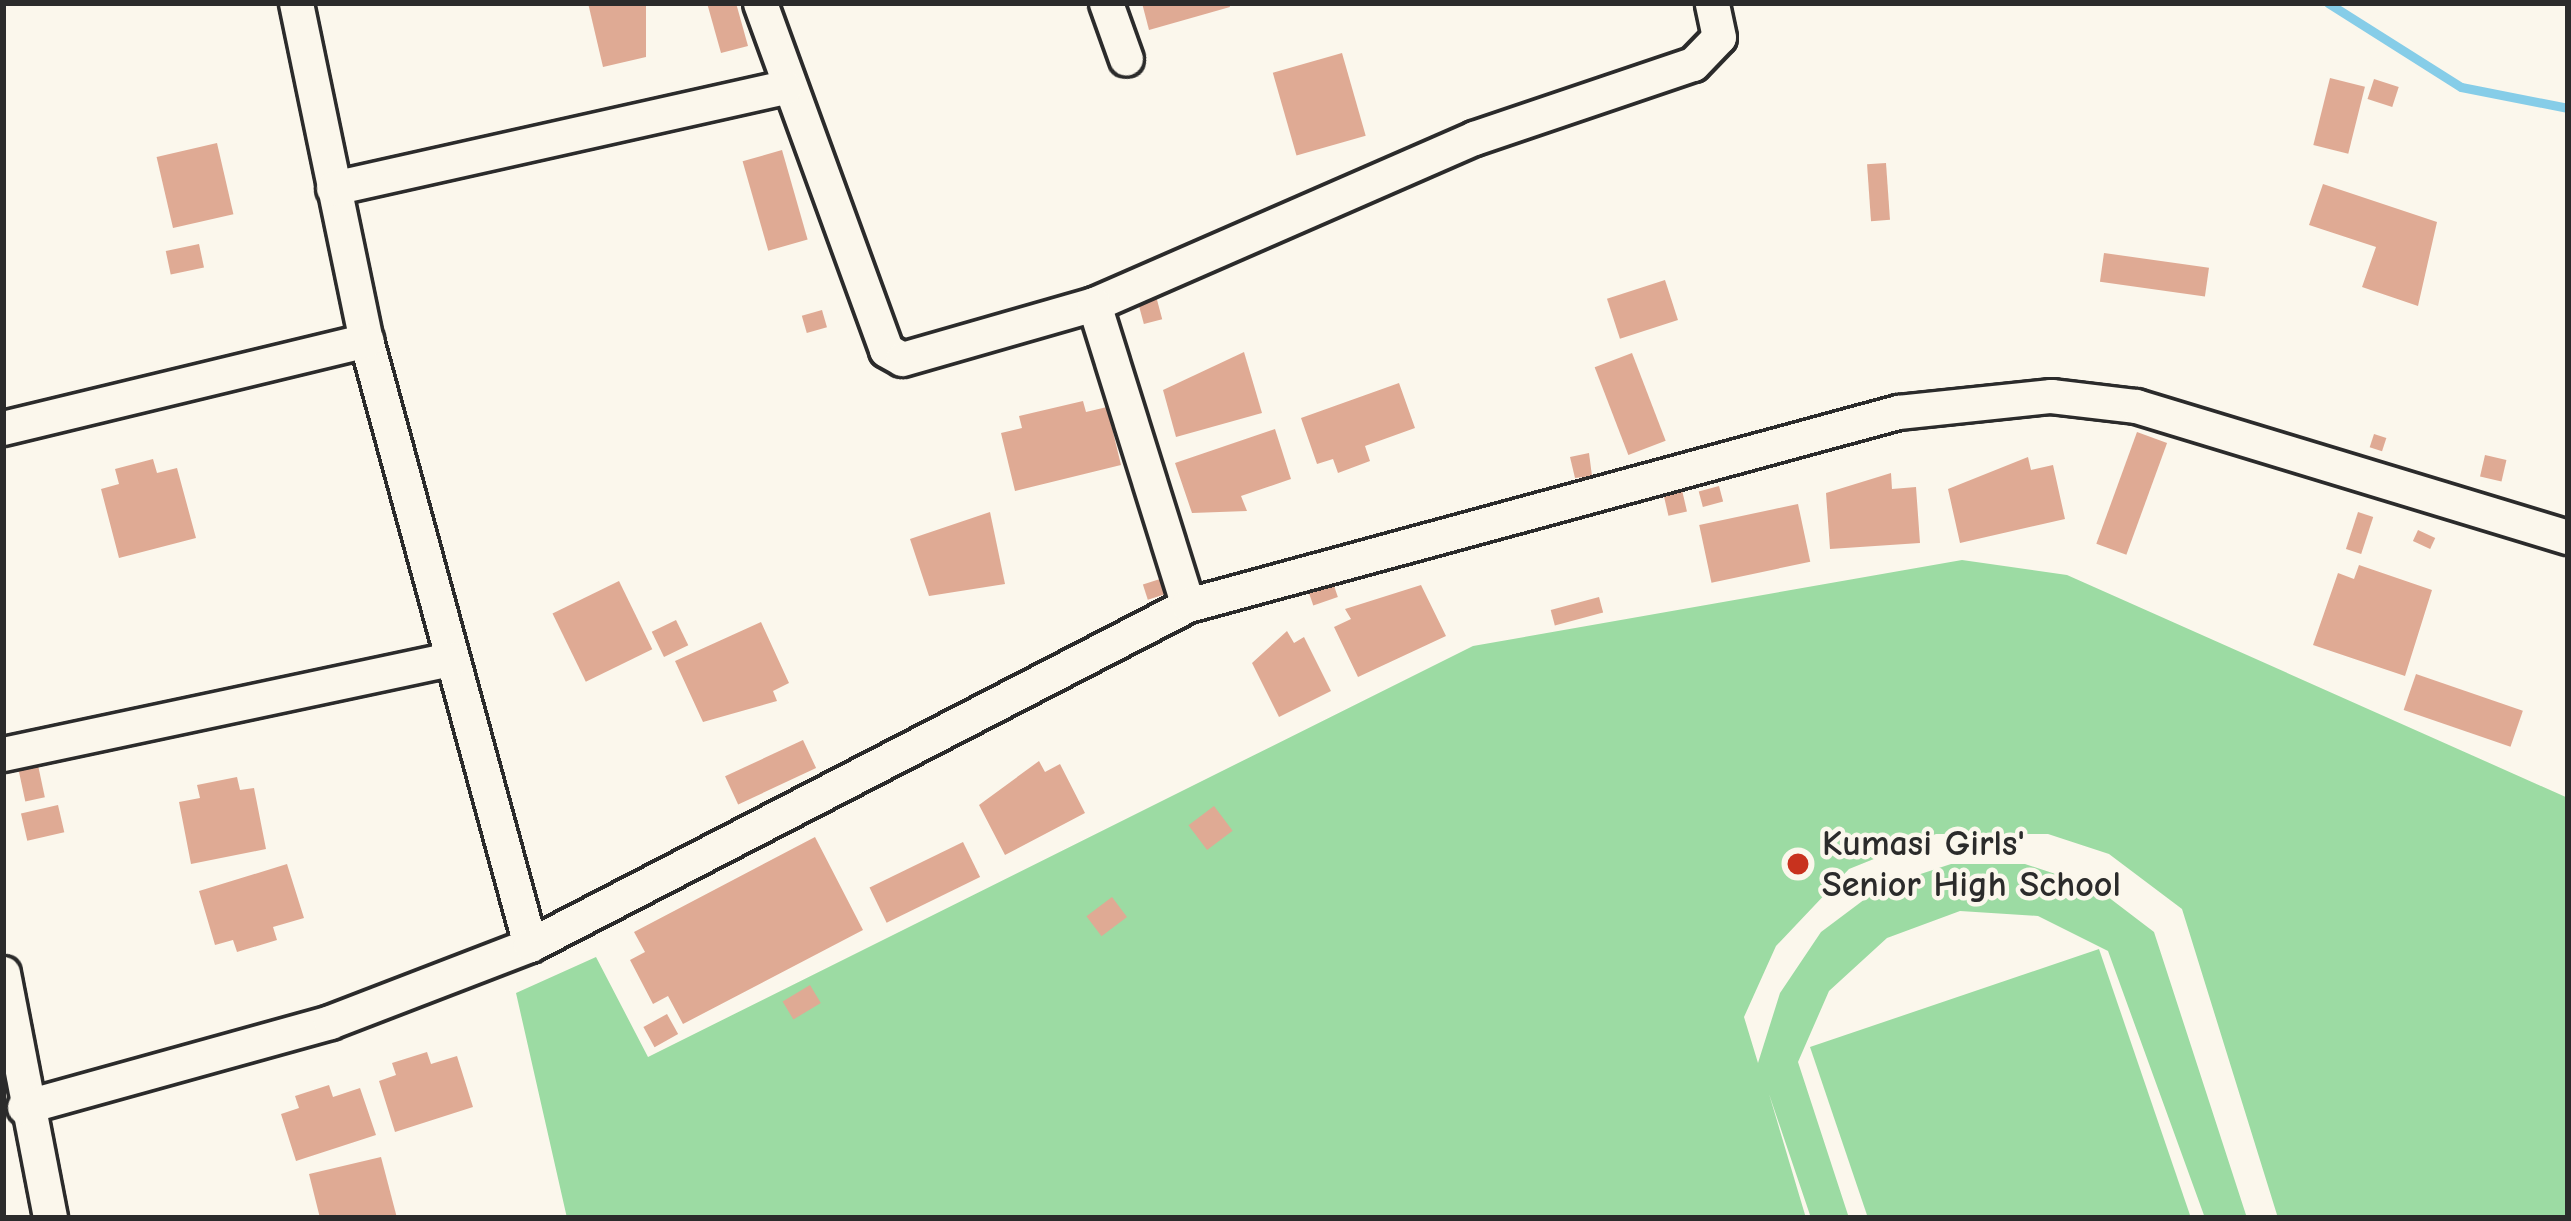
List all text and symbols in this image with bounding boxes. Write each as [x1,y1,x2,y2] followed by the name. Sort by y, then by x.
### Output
[1822,821,2121,906] place label: Kumasi Girls' Senior High School
[1785,851,1811,877] marker: Kumasi Girls' Senior High School

